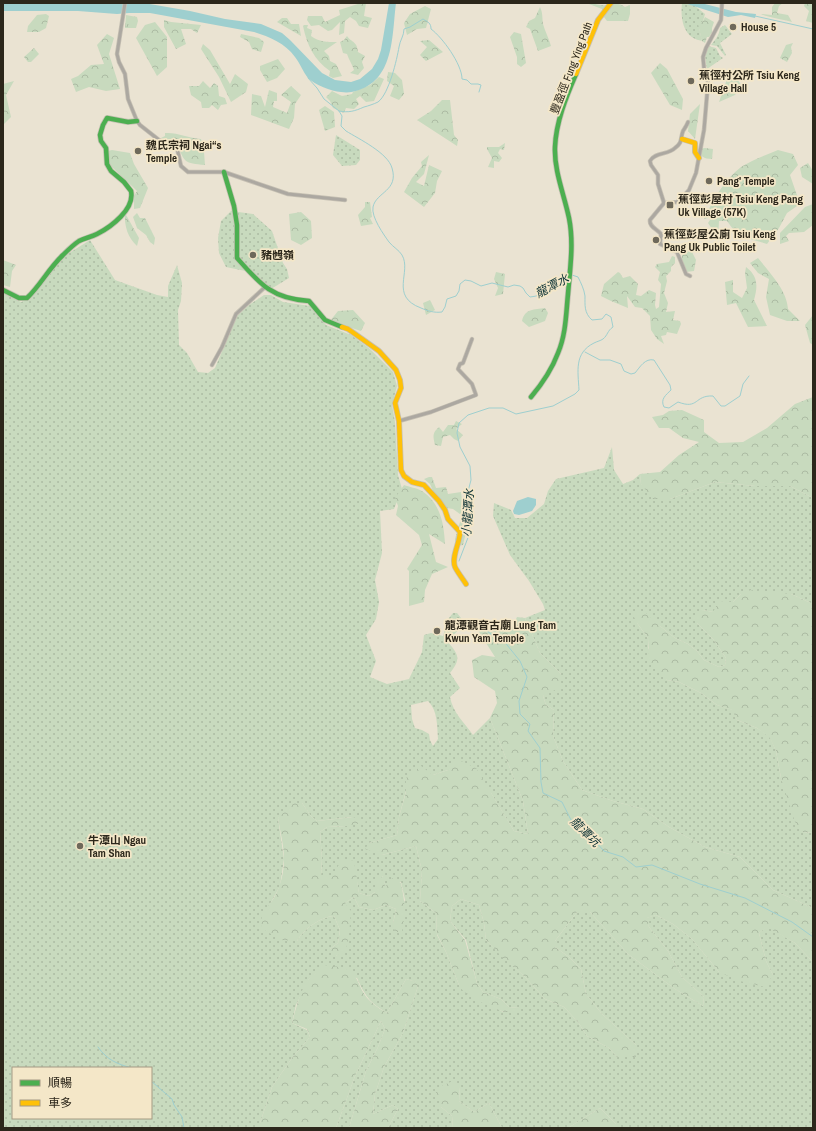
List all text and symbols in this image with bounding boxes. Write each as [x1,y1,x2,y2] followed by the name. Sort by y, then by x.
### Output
[547,20,595,116] street label: 豐盈徑 Fung Ying Path
[741,20,776,34] place label: House 5
[728,22,738,32] marker: House 5
[699,68,800,95] place label: 蕉徑村公所 Tsiu Keng Village Hall
[686,76,696,86] marker: 蕉徑村公所 Tsiu Keng Village Hall
[146,138,222,165] place label: 魏氏宗祠 Ngai“s Temple
[133,146,143,156] marker: 魏氏宗祠 Ngai“s Temple
[717,174,775,188] place label: Pang' Temple
[704,176,714,186] marker: Pang' Temple
[678,192,804,219] place label: 蕉徑彭屋村 Tsiu Keng Pang Uk Village (57K)
[665,200,675,210] marker: 蕉徑彭屋村 Tsiu Keng Pang Uk Village (57K)
[664,227,776,254] place label: 蕉徑彭屋公廁 Tsiu Keng Pang Uk Public Toilet
[651,235,661,245] marker: 蕉徑彭屋公廁 Tsiu Keng Pang Uk Public Toilet
[261,248,294,262] place label: 豬乸嶺
[248,250,258,260] marker: 豬乸嶺
[532,270,573,302] water label: 龍潭水
[458,488,478,538] water label: 小龍潭水
[445,618,556,645] place label: 龍潭觀音古廟 Lung Tam Kwun Yam Temple
[432,626,442,636] marker: 龍潭觀音古廟 Lung Tam Kwun Yam Temple
[567,814,605,852] water label: 龍潭坑
[88,833,146,860] place label: 牛潭山 Ngau Tam Shan
[75,841,85,851] marker: 牛潭山 Ngau Tam Shan
[12,1067,152,1119] legend
[48,1075,72,1091] text: 順暢
[48,1095,72,1111] text: 車多

